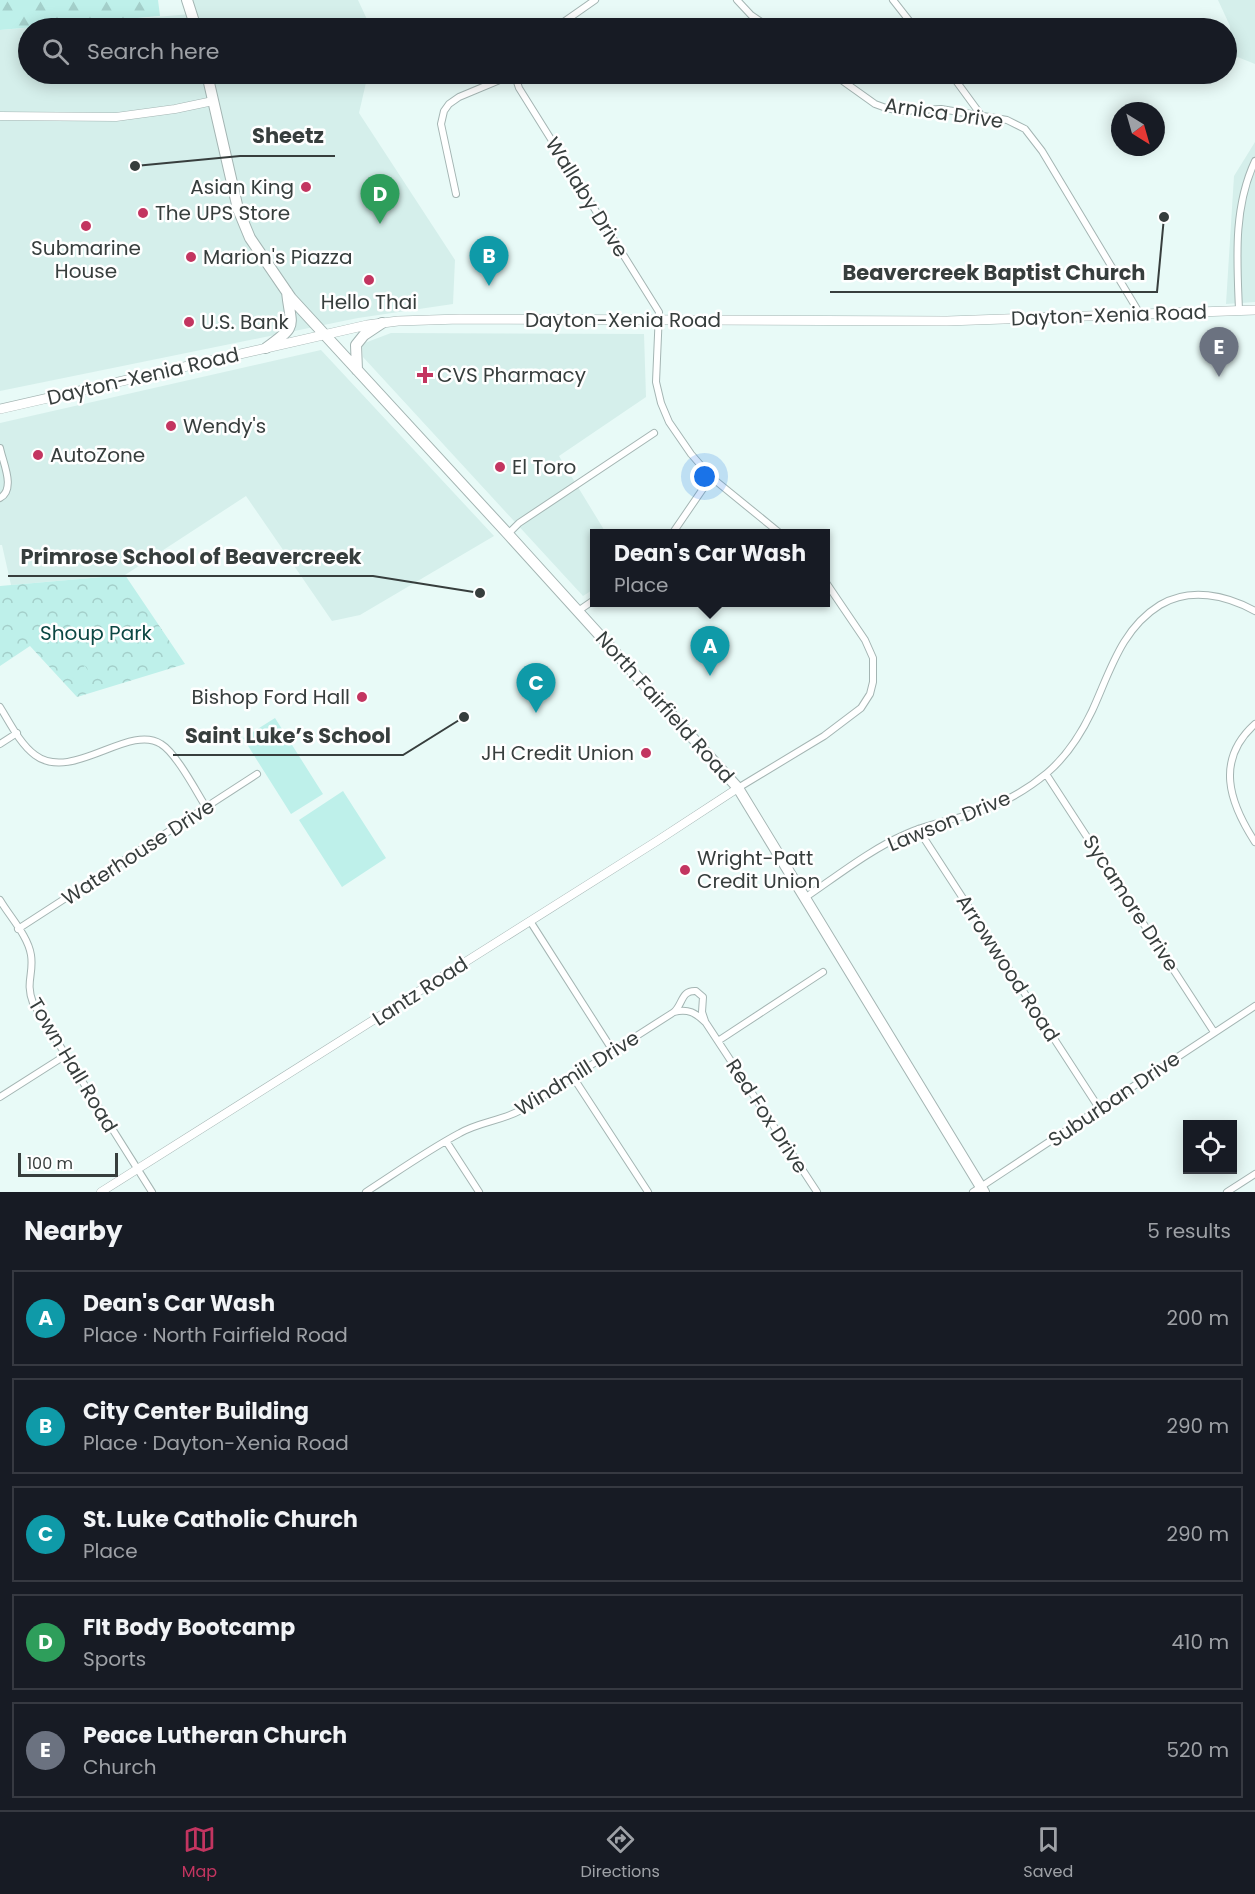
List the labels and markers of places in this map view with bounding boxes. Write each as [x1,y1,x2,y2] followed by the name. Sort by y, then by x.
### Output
[240,117,335,156] callout: Sheetz
[190,173,294,201] place label: Asian King
[360,174,400,224] pin: D
[299,180,313,194] marker: Asian King
[155,199,290,227] place label: The UPS Store
[136,206,150,220] marker: The UPS Store
[79,219,93,233] marker: Submarine House
[31,234,141,285] place label: Submarine House
[470,236,508,286] pin: B
[203,243,352,271] place label: Marion's Piazza
[184,250,198,264] marker: Marion's Piazza
[830,253,1157,292] callout: Beavercreek Baptist Church
[362,273,376,287] marker: Hello Thai
[321,288,417,316] place label: Hello Thai
[201,308,290,336] place label: U.S. Bank
[182,315,196,329] marker: U.S. Bank
[1200,328,1238,377] pin: E
[437,361,586,389] place label: CVS Pharmacy
[418,368,432,382] marker: CVS Pharmacy
[183,412,266,440] place label: Wendy's
[164,419,178,433] marker: Wendy's
[50,441,145,469] place label: AutoZone
[31,448,45,462] marker: AutoZone
[512,453,576,481] place label: El Toro
[493,460,507,474] marker: El Toro
[8,537,373,576] callout: Primrose School of Beavercreek
[690,626,730,676] pin: A
[516,664,556,713] pin: C
[192,683,350,711] place label: Bishop Ford Hall
[355,690,369,704] marker: Bishop Ford Hall
[173,716,403,755] callout: Saint Luke’s School
[481,739,634,767] place label: JH Credit Union
[639,746,653,760] marker: JH Credit Union
[697,844,820,895] place label: Wright-Patt Credit Union
[678,863,692,877] marker: Wright-Patt Credit Union

